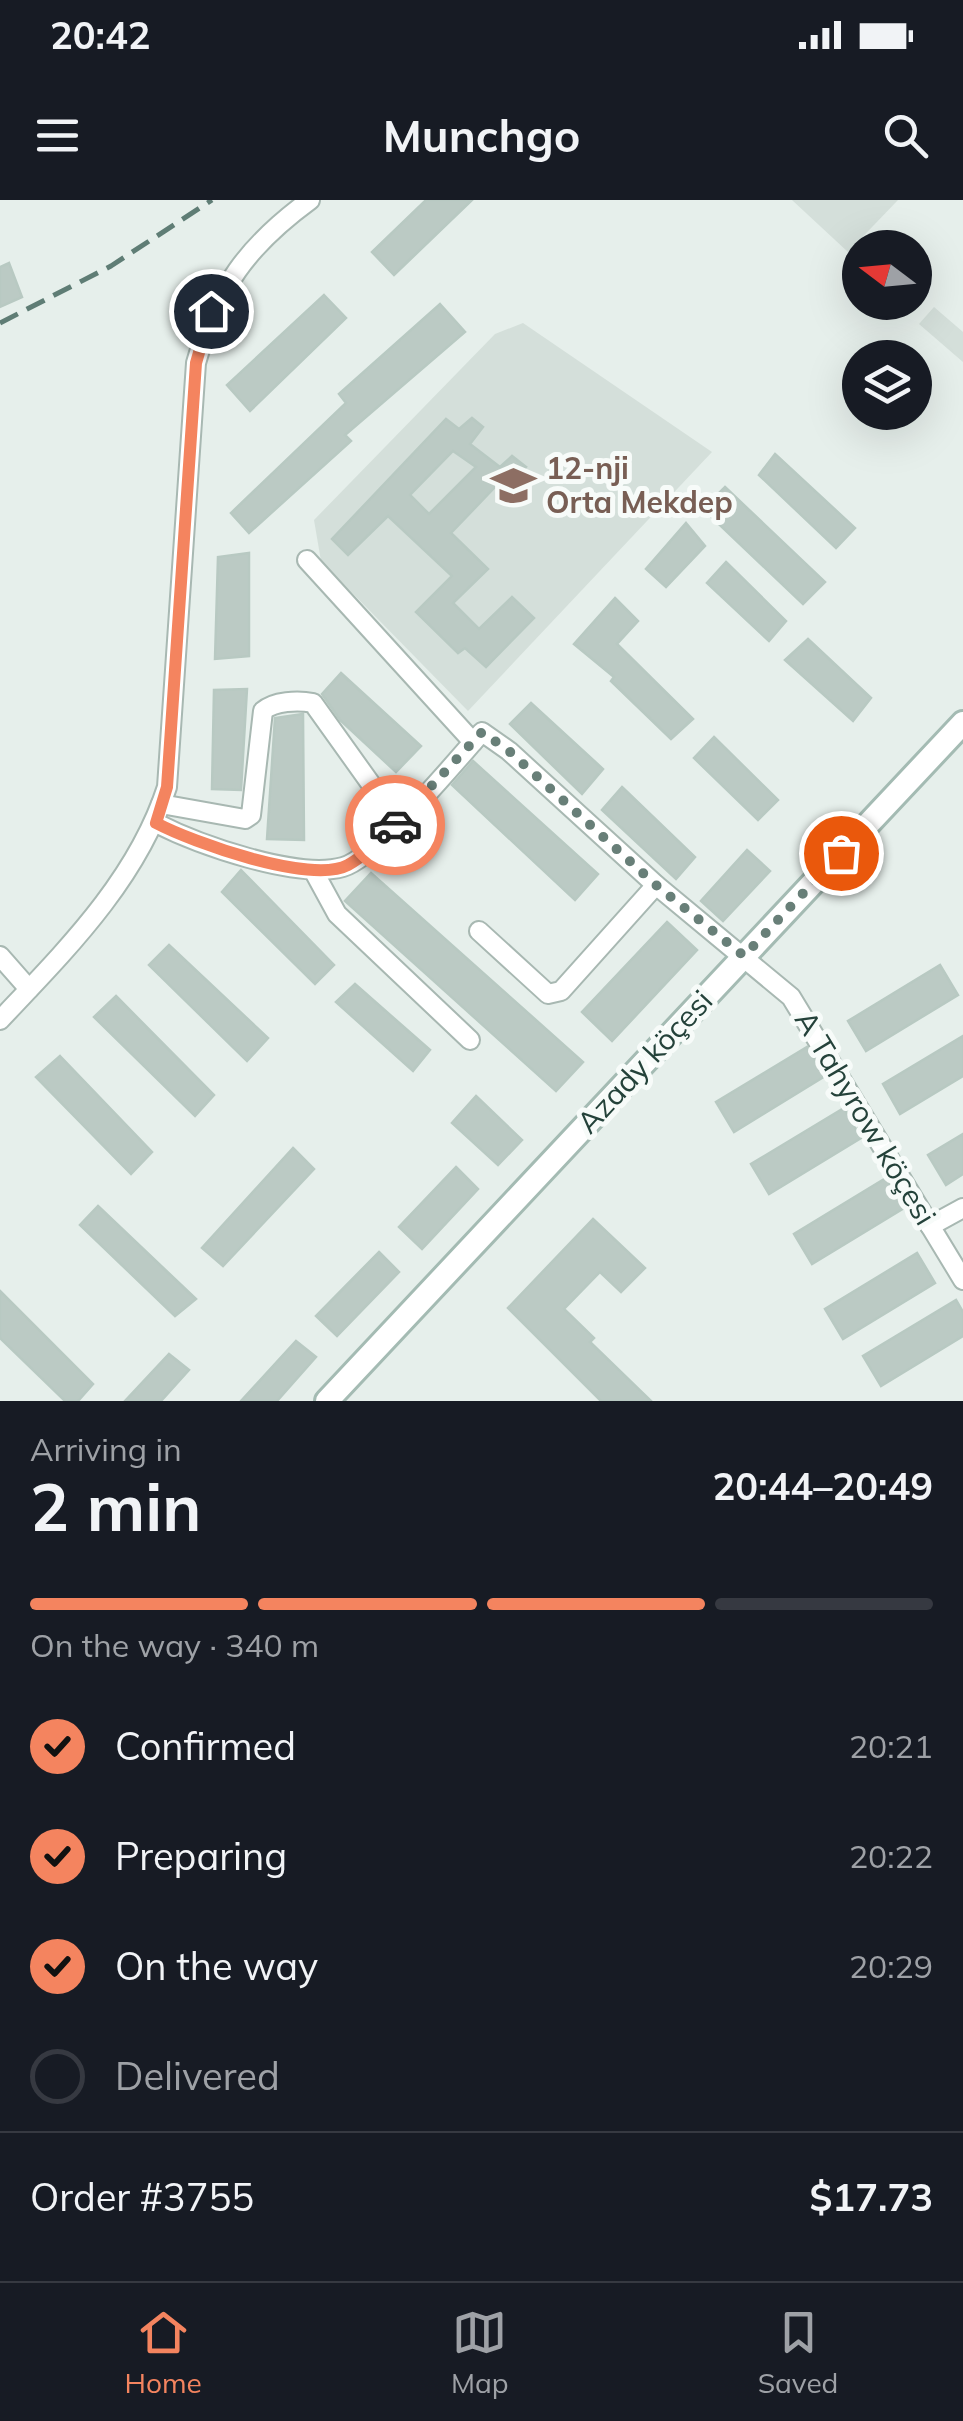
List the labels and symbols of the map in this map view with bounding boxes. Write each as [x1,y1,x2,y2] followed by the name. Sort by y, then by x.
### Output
[842,230,932,320] north arrow
[169,269,254,354] pin
[546,449,733,521] place label: 12-nji Orta Mekdep
[489,462,537,510] school or university icon: 12-nji Orta Mekdep
[345,775,445,875] courier
[799,811,884,896] pin
[568,982,720,1141] street label: Azady köçesi
[787,1003,945,1232] street label: A Tahyrow köçesi

